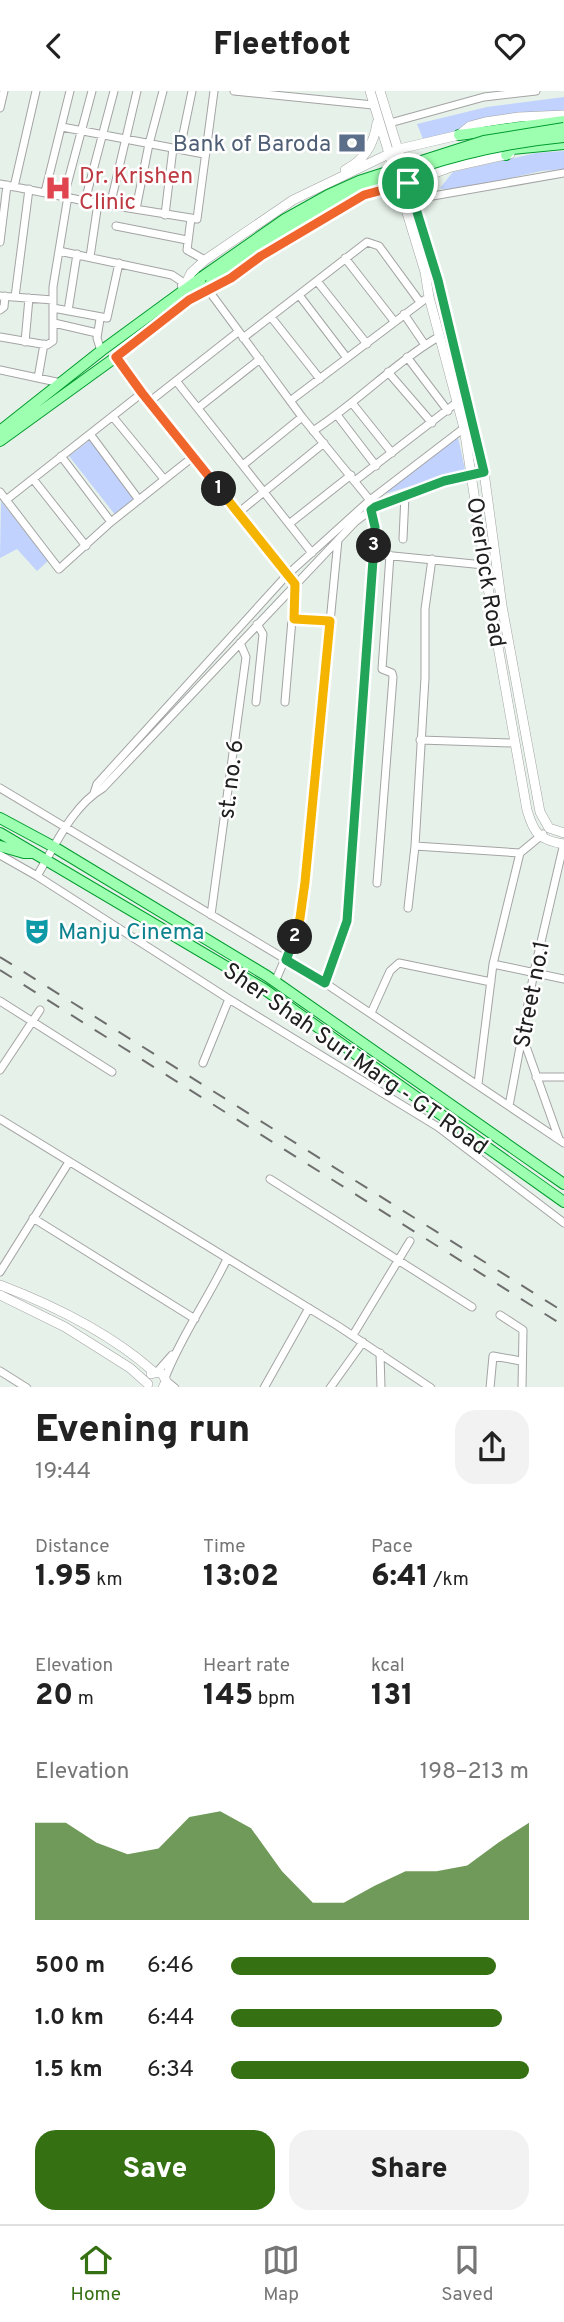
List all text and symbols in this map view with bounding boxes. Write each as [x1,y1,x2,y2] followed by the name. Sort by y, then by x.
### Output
[213,26,351,66] text: Fleetfoot
[35,27,73,65] icon: back
[491,27,529,65] icon: heart
[337,128,367,158] bank icon: Bank of Baroda
[173,131,331,160] place label: Bank of Baroda
[378,153,438,213] pin
[79,163,193,218] place label: Dr. Krishen Clinic
[389,164,427,202] icon: arrive
[43,173,73,203] hospital icon: Dr. Krishen Clinic
[202,471,236,507] pin: 1
[215,476,222,500] text: 1
[458,495,511,649] street label: Overlock Road
[356,529,392,563] pin: 3
[368,533,379,557] text: 3
[213,738,252,821] street label: st. no. 6
[22,916,52,946] theatre icon: Manju Cinema
[58,919,204,948] place label: Manju Cinema
[278,919,312,955] pin: 2
[289,924,300,948] text: 2
[509,938,558,1050] street label: Street no.1
[217,957,493,1163] street label: Sher Shah Suri Marg - GT Road
[35,1407,250,1456] text: Evening run
[455,1410,529,1484] button: share
[35,1458,91,1487] text: 19:44
[35,1535,110,1559] text: Distance
[203,1535,246,1559] text: Time
[371,1535,413,1559] text: Pace
[35,1559,92,1596] text: 1.95
[203,1559,279,1596] text: 13:02
[371,1559,429,1596] text: 6:41
[92,1568,123,1592] text: km
[429,1568,469,1592] text: /km
[35,1654,113,1678] text: Elevation
[203,1654,290,1678] text: Heart rate
[371,1654,405,1678] text: kcal
[35,1678,73,1715] text: 20
[203,1678,253,1715] text: 145
[371,1678,413,1715] text: 131
[73,1687,94,1711] text: m
[253,1687,295,1711] text: bpm
[35,1758,130,1787] text: Elevation
[420,1758,529,1787] text: 198–213 m
[35,1952,105,1981] text: 500 m
[147,1952,194,1981] text: 6:46
[35,2004,104,2033] text: 1.0 km
[147,2004,194,2033] text: 6:44
[35,2056,103,2085] text: 1.5 km
[147,2056,194,2085] text: 6:34
[35,2130,275,2210] button: Save
[289,2130,529,2210] button: Share
[71,2241,121,2307] tab: Home
[262,2241,300,2307] tab: Map
[441,2241,493,2307] tab: Saved

